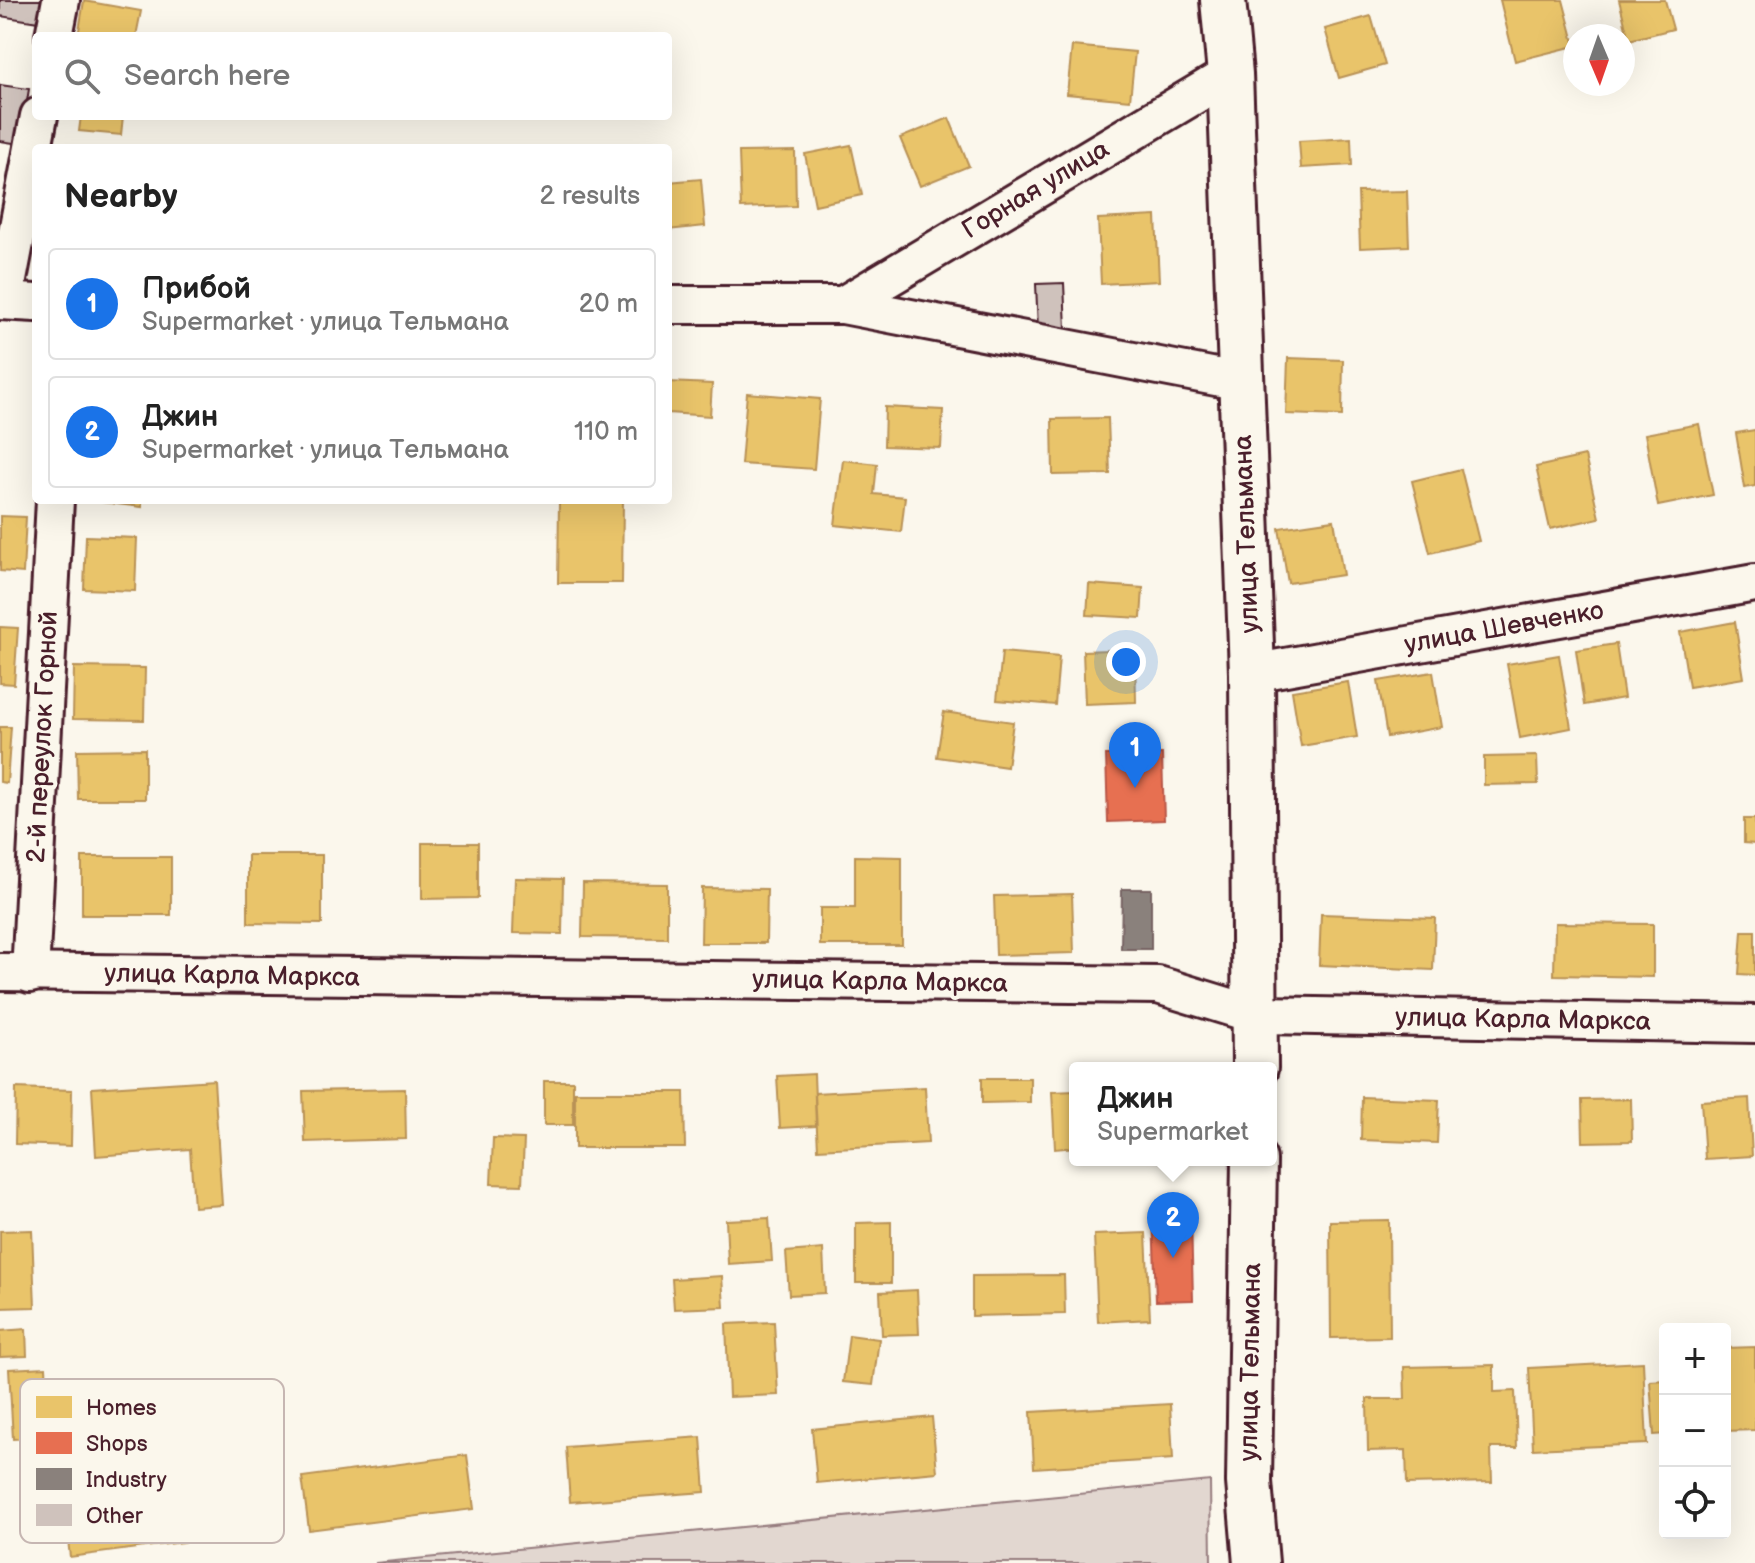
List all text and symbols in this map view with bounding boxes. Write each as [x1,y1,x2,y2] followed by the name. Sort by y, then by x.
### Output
[1563,24,1635,96] north arrow
[32,32,672,120] search box
[60,54,104,98] icon: search
[124,58,290,94] text: Search here
[957,134,1115,246] street label: Горная улица
[64,176,178,217] text: Nearby
[540,181,640,212] text: 2 results
[142,271,251,307] text: Прибой
[87,289,97,320] text: 1
[579,289,638,320] text: 20 m
[142,307,509,338] text: Supermarket · улица Тельмана
[142,399,218,435] text: Джин
[84,417,100,448] text: 2
[574,417,638,448] text: 110 m
[1228,434,1266,634] street label: улица Тельмана
[142,435,509,466] text: Supermarket · улица Тельмана
[1402,595,1606,661] street label: улица Шевченко
[21,610,65,864] street label: 2-й переулок Горной
[1106,642,1146,682] your location
[1109,722,1161,788] pin: 1
[104,958,360,994] street label: улица Карла Маркса
[752,964,1008,1000] street label: улица Карла Маркса
[1395,1002,1651,1038] street label: улица Карла Маркса
[1069,1062,1277,1166] popup
[1097,1081,1173,1117] text: Джин
[1097,1117,1249,1148] text: Supermarket
[1147,1192,1199,1258] pin: 2
[1234,1262,1268,1462] street label: улица Тельмана
[1659,1323,1731,1539] map controls
[1659,1323,1731,1395] button: +
[20,1379,284,1543] legend
[86,1395,157,1422] text: Homes
[1659,1395,1731,1467] button: −
[86,1431,148,1458] text: Shops
[86,1467,167,1494] text: Industry
[1659,1467,1731,1539] button: locate
[86,1503,144,1530] text: Other

